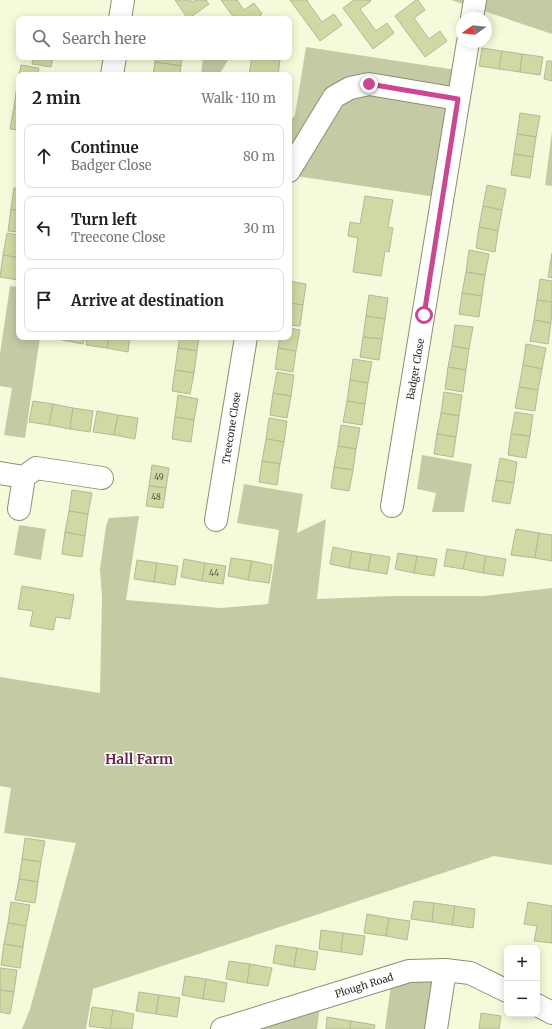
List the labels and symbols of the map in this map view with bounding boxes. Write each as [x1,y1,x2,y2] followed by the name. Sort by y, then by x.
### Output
[456,12,492,48] north arrow
[360,75,378,93] route end
[415,306,433,324] route start
[404,337,427,401] street label: Badger Close
[219,391,244,465] street label: Treecone Close
[154,472,164,482] house number: 49
[151,492,161,502] house number: 48
[209,568,219,578] house number: 44
[105,750,173,768] district label: Hall Farm
[333,970,395,1001] street label: Plough Road

